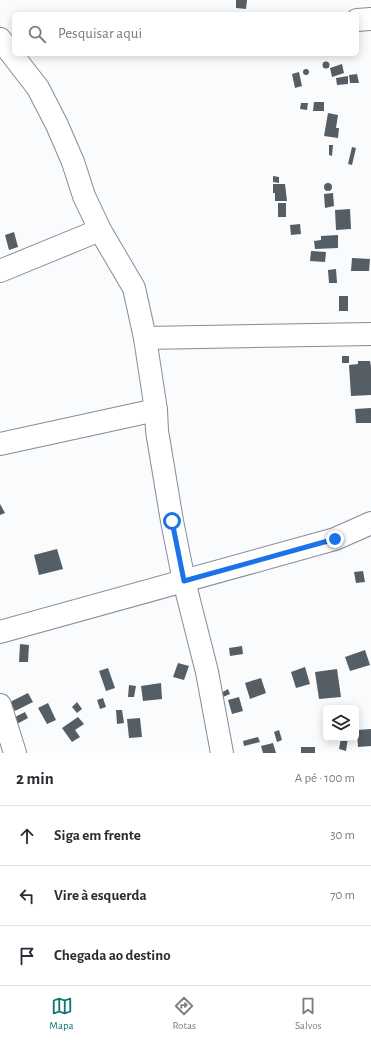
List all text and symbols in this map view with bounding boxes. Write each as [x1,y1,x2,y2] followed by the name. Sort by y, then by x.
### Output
[12,12,359,56] search box
[26,23,48,45] icon: search
[58,26,142,41] text: Pesquisar aqui
[163,512,181,530] route start
[326,530,344,548] route end
[323,705,359,741] map controls
[323,705,359,741] button: layers
[16,770,54,787] text: 2 min
[295,772,355,785] text: A pé · 100 m
[16,825,38,847] icon: ahead
[54,828,141,843] text: Siga em frente
[330,829,355,842] text: 30 m
[16,885,38,907] icon: left
[54,888,147,903] text: Vire à esquerda
[330,889,355,902] text: 70 m
[16,945,38,967] icon: arrive
[54,948,171,963] text: Chegada ao destino
[49,995,74,1032] tab: Mapa
[172,995,196,1032] tab: Rotas
[295,995,322,1032] tab: Salvos

